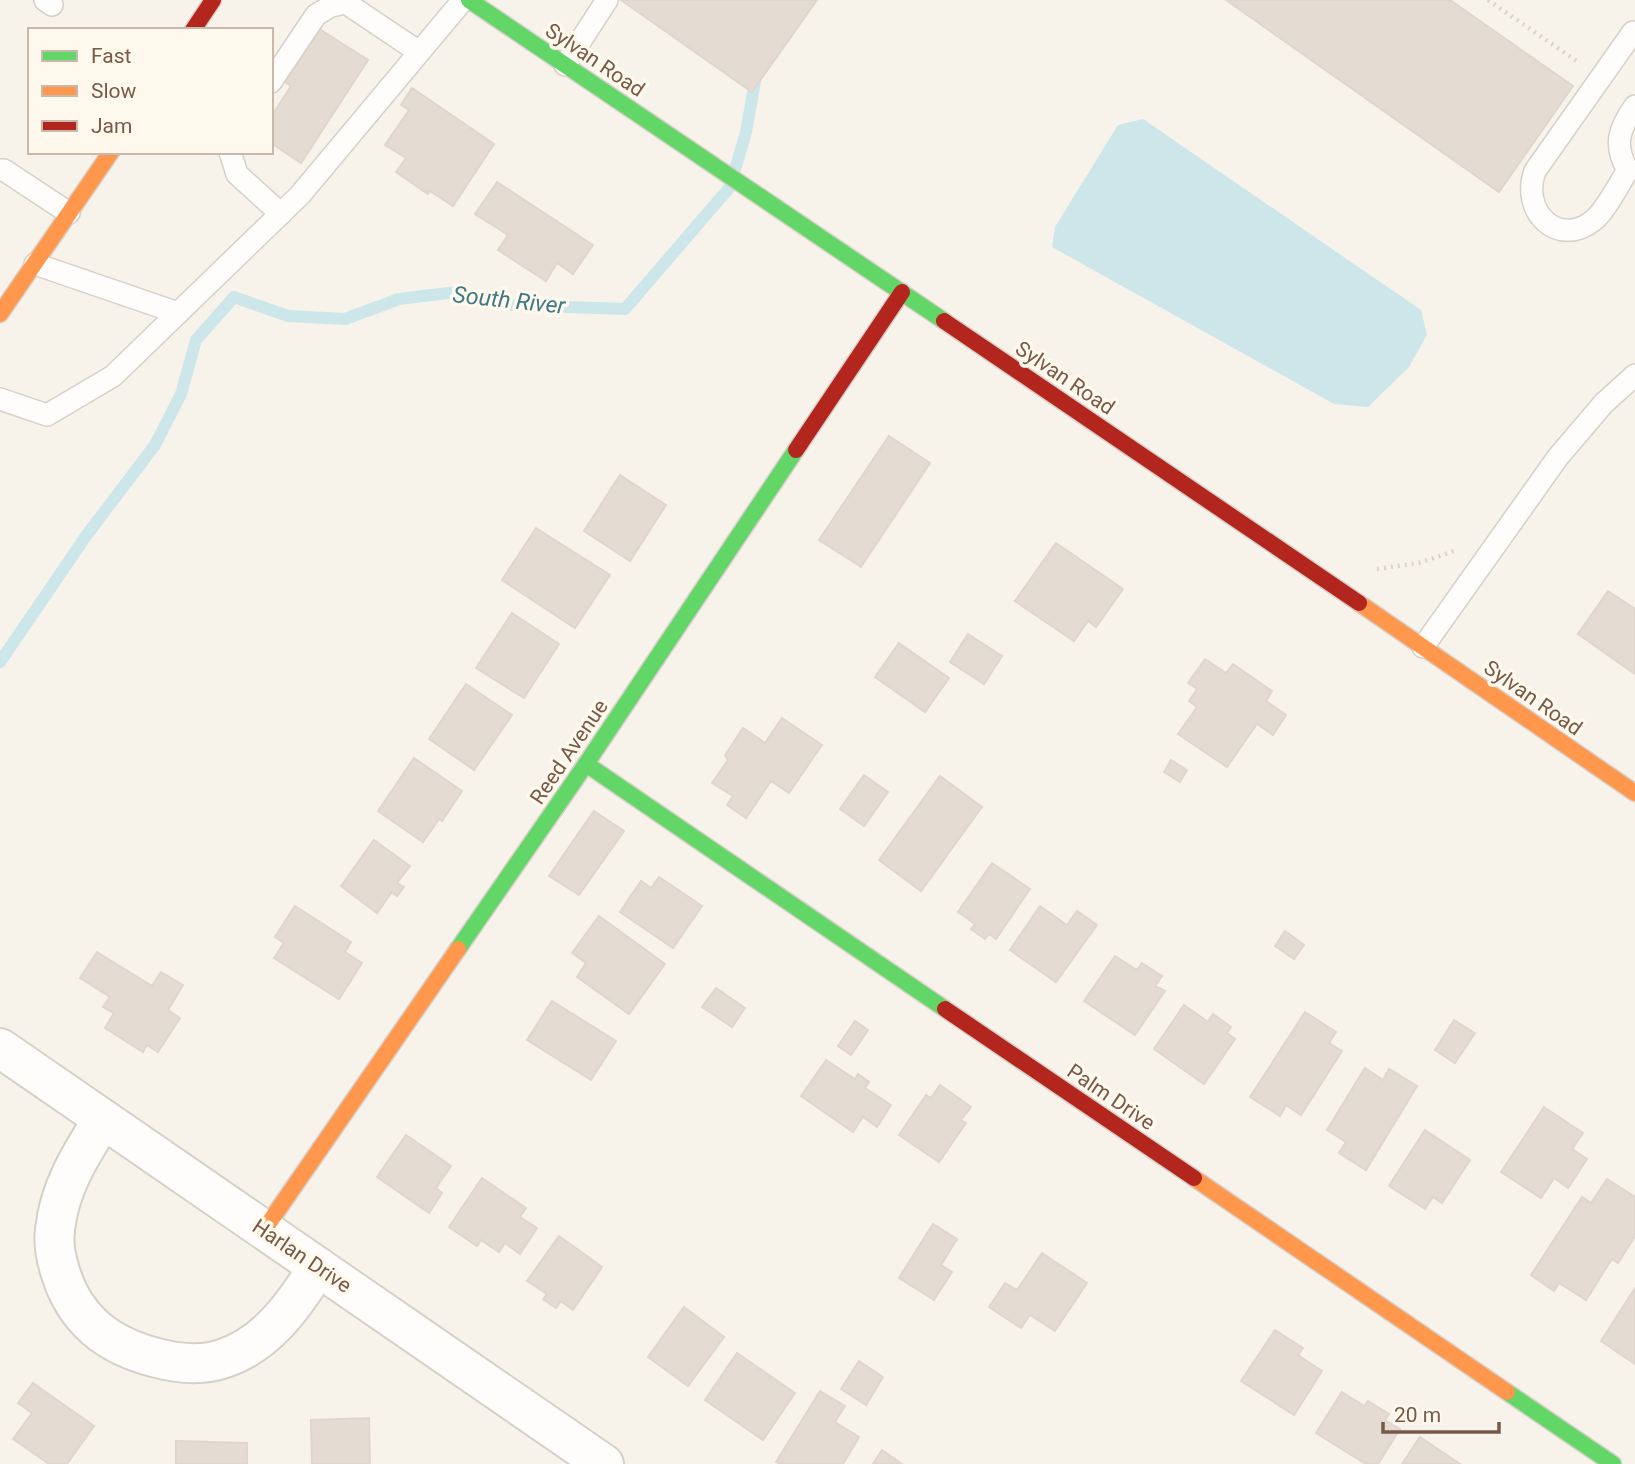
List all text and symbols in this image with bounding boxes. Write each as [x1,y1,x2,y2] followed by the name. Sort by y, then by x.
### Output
[541,18,649,102] street label: Sylvan Road
[28,28,273,154] legend
[91,44,132,68] text: Fast
[91,79,137,103] text: Slow
[91,114,132,138] text: Jam
[451,281,568,320] water label: South River
[1011,336,1119,420] street label: Sylvan Road
[1479,655,1587,741] street label: Sylvan Road
[525,695,613,809] street label: Reed Avenue
[1063,1059,1159,1135] street label: Palm Drive
[248,1214,356,1298] street label: Harlan Drive
[1383,1390,1498,1434] scale bar
[1394,1403,1441,1427] text: 20 m

